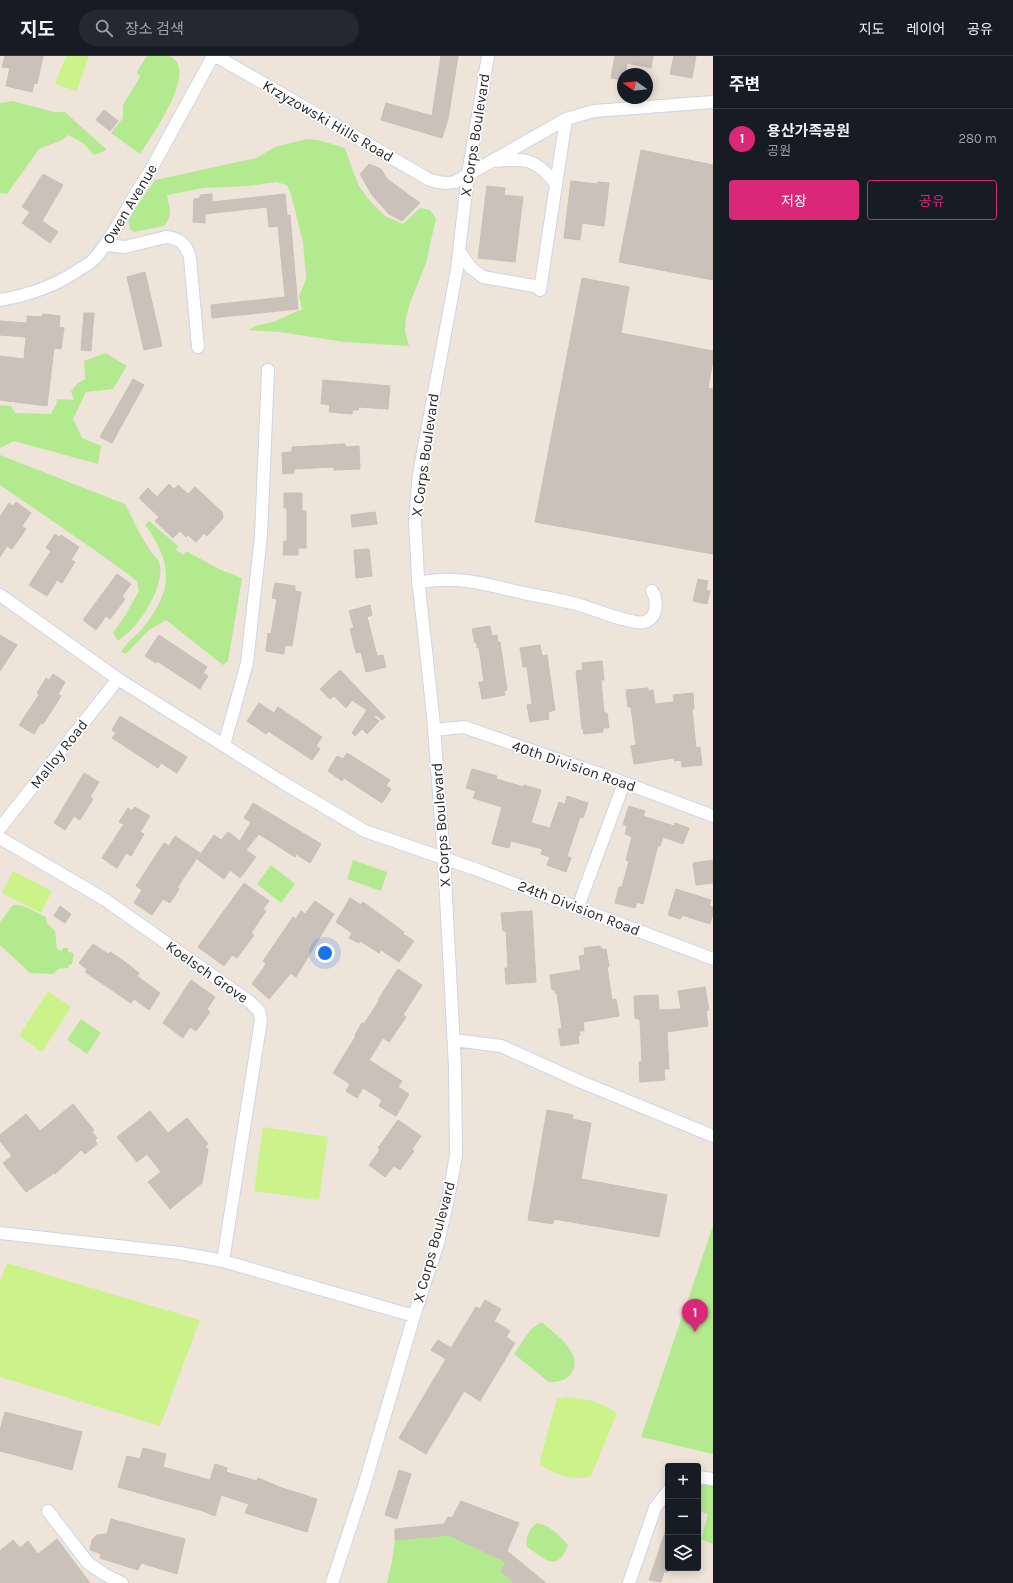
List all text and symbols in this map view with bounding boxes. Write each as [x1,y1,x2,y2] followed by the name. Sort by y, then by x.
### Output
[79,10,359,46] search box
[93,17,115,39] icon: search
[20,19,55,41] text: 지도
[125,20,184,38] text: 장소 검색
[859,21,885,38] text: 지도
[907,21,945,38] text: 레이어
[967,21,993,38] text: 공유
[617,68,653,104] north arrow
[456,72,494,198] street label: X Corps Boulevard
[729,74,760,94] text: 주변
[259,76,397,166] street label: Krzyzowski Hills Road
[767,122,850,140] text: 용산가족공원
[740,131,744,146] text: 1
[959,131,997,146] text: 280 m
[767,143,791,158] text: 공원
[99,161,161,247] street label: Owen Avenue
[729,180,859,220] button: 저장
[867,180,997,220] button: 공유
[407,392,443,518] street label: X Corps Boulevard
[26,716,92,792] street label: Malloy Road
[510,736,638,796] street label: 40th Division Road
[428,762,454,888] street label: X Corps Boulevard
[515,876,643,940] street label: 24th Division Road
[163,937,251,1007] street label: Koelsch Grove
[315,943,335,963] your location
[409,1179,459,1305] street label: X Corps Boulevard
[682,1299,708,1332] pin: 1
[665,1463,701,1571] map controls
[665,1463,701,1499] button: +
[665,1499,701,1535] button: −
[665,1535,701,1571] button: layers

